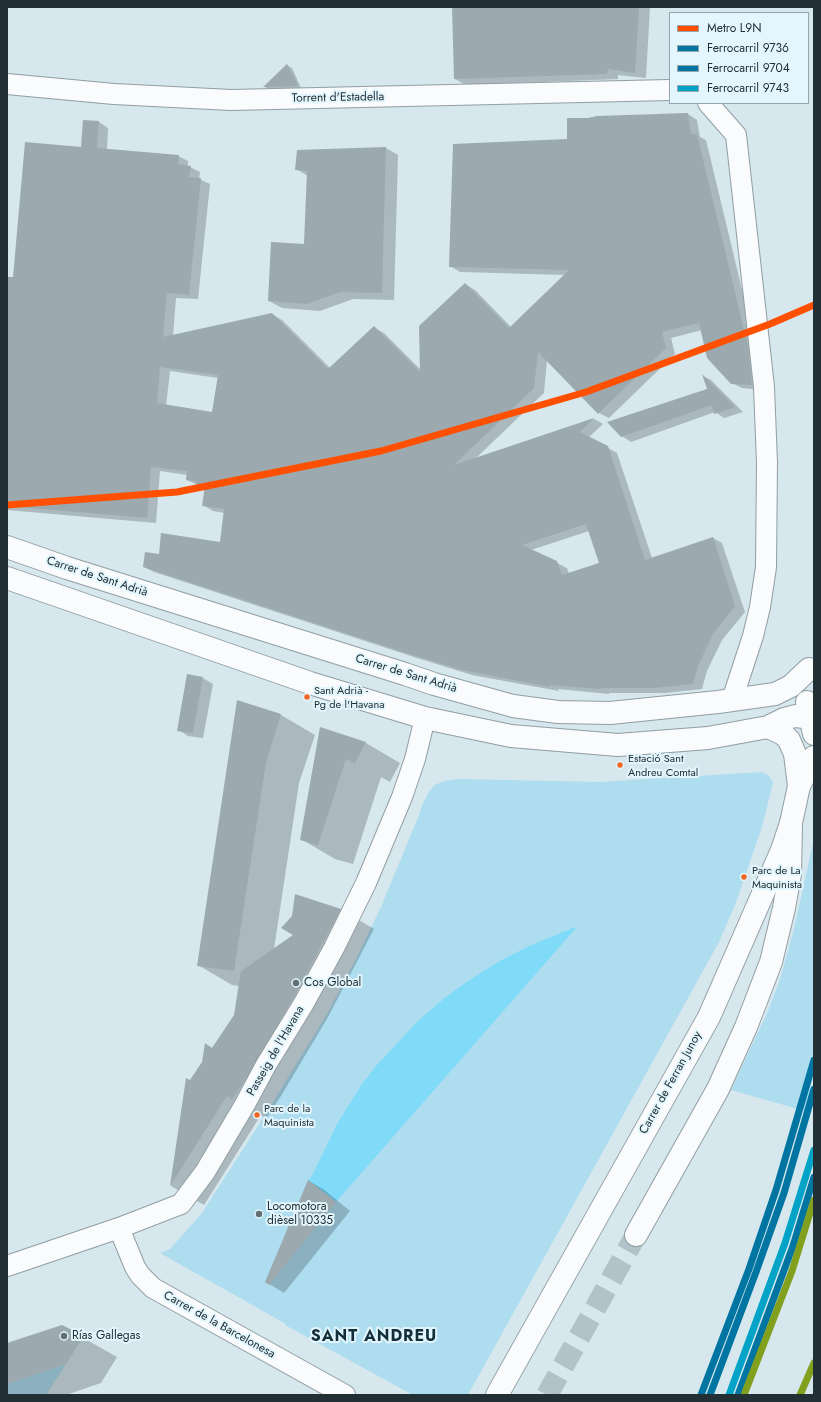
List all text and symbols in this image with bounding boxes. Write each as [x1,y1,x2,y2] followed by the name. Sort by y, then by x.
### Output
[669,12,809,104] legend
[707,19,761,37] text: Metro L9N
[707,39,789,57] text: Ferrocarril 9736
[707,59,790,77] text: Ferrocarril 9704
[707,79,789,97] text: Ferrocarril 9743
[292,90,384,106] street label: Torrent d'Estadella
[45,554,149,600] street label: Carrer de Sant Adrià
[353,652,459,696] street label: Carrer de Sant Adrià
[314,684,384,710] place label: Sant Adrià - Pg de l'Havana
[302,692,312,702] marker: Sant Adrià - Pg de l'Havana
[628,752,698,778] place label: Estació Sant Andreu Comtal
[615,760,625,770] marker: Estació Sant Andreu Comtal
[752,864,802,890] place label: Parc de La Maquinista
[739,872,749,882] marker: Parc de La Maquinista
[304,976,361,990] place label: Cos Global
[291,978,301,988] marker: Cos Global
[244,1003,308,1099] street label: Passeig de l'Havana
[637,1029,705,1137] street label: Carrer de Ferran Junoy
[264,1102,314,1128] place label: Parc de la Maquinista
[252,1110,262,1120] marker: Parc de la Maquinista
[267,1200,333,1228] place label: Locomotora dièsel 10335
[254,1209,264,1219] marker: Locomotora dièsel 10335
[161,1288,277,1362] street label: Carrer de la Barcelonesa
[311,1327,437,1347] district label: SANT ANDREU
[72,1329,140,1343] place label: Rías Gallegas
[59,1331,69,1341] marker: Rías Gallegas

